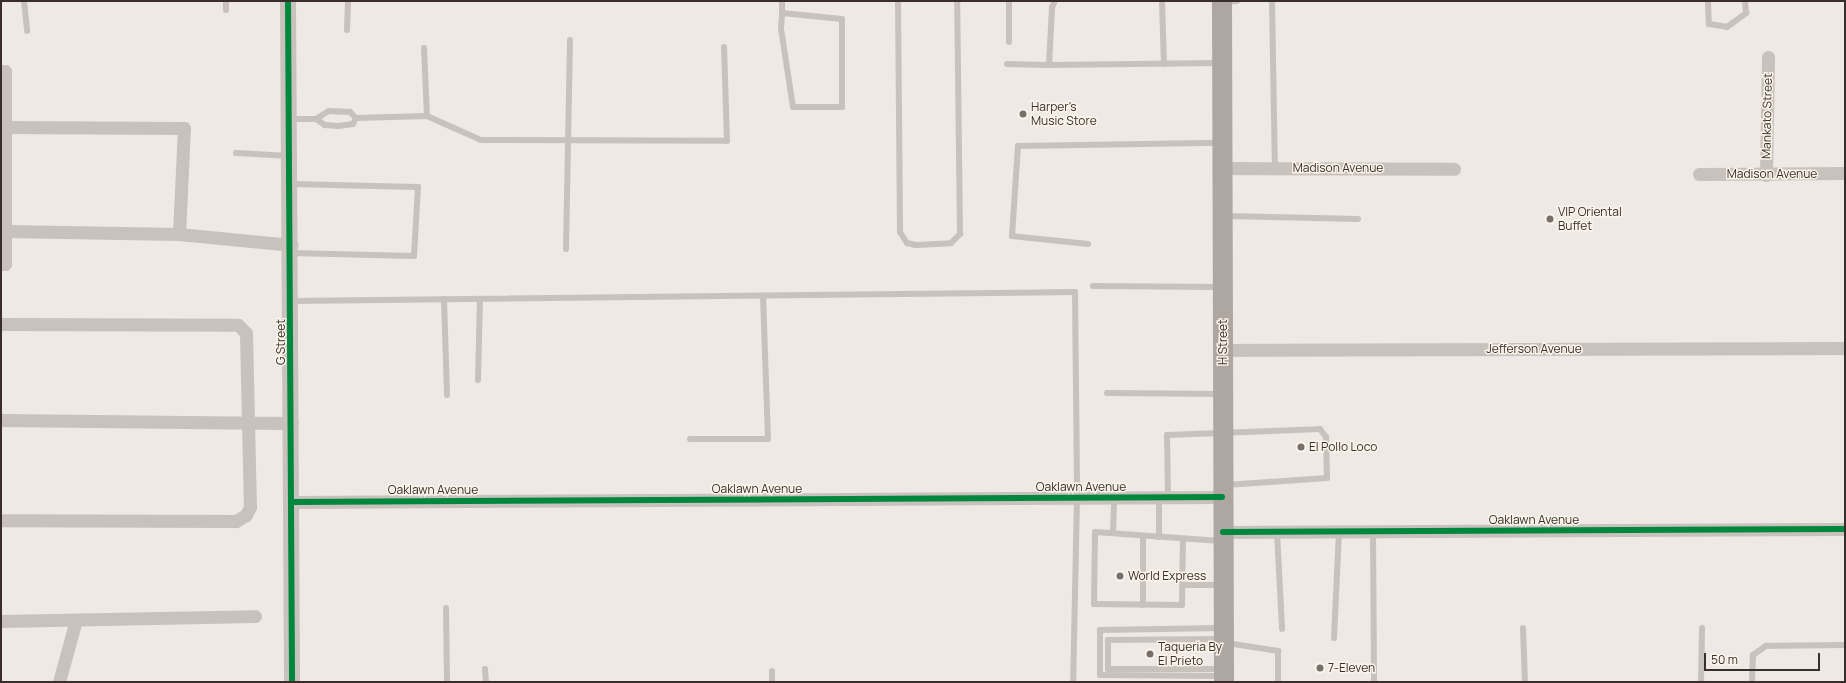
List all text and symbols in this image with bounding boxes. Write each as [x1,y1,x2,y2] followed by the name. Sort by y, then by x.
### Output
[1759,73,1775,159] street label: Mankato Street
[1031,100,1097,128] place label: Harper's Music Store
[1018,109,1028,119] marker: Harper's Music Store
[1293,161,1383,175] street label: Madison Avenue
[1727,167,1817,181] street label: Madison Avenue
[1558,205,1622,233] place label: VIP Oriental Buffet
[1545,214,1555,224] marker: VIP Oriental Buffet
[274,319,288,365] street label: G Street
[1216,319,1230,365] street label: H Street
[1486,342,1582,356] street label: Jefferson Avenue
[1309,440,1377,454] place label: El Pollo Loco
[1296,442,1306,452] marker: El Pollo Loco
[1036,480,1126,494] street label: Oaklawn Avenue
[712,482,802,496] street label: Oaklawn Avenue
[388,483,478,497] street label: Oaklawn Avenue
[1489,513,1579,527] street label: Oaklawn Avenue
[1128,569,1206,583] place label: World Express
[1115,571,1125,581] marker: World Express
[1158,640,1222,668] place label: Taqueria By El Prieto
[1706,645,1822,671] scale bar
[1145,649,1155,659] marker: Taqueria By El Prieto
[1711,651,1738,668] text: 50 m
[1328,661,1375,675] place label: 7-Eleven
[1315,663,1325,673] marker: 7-Eleven

